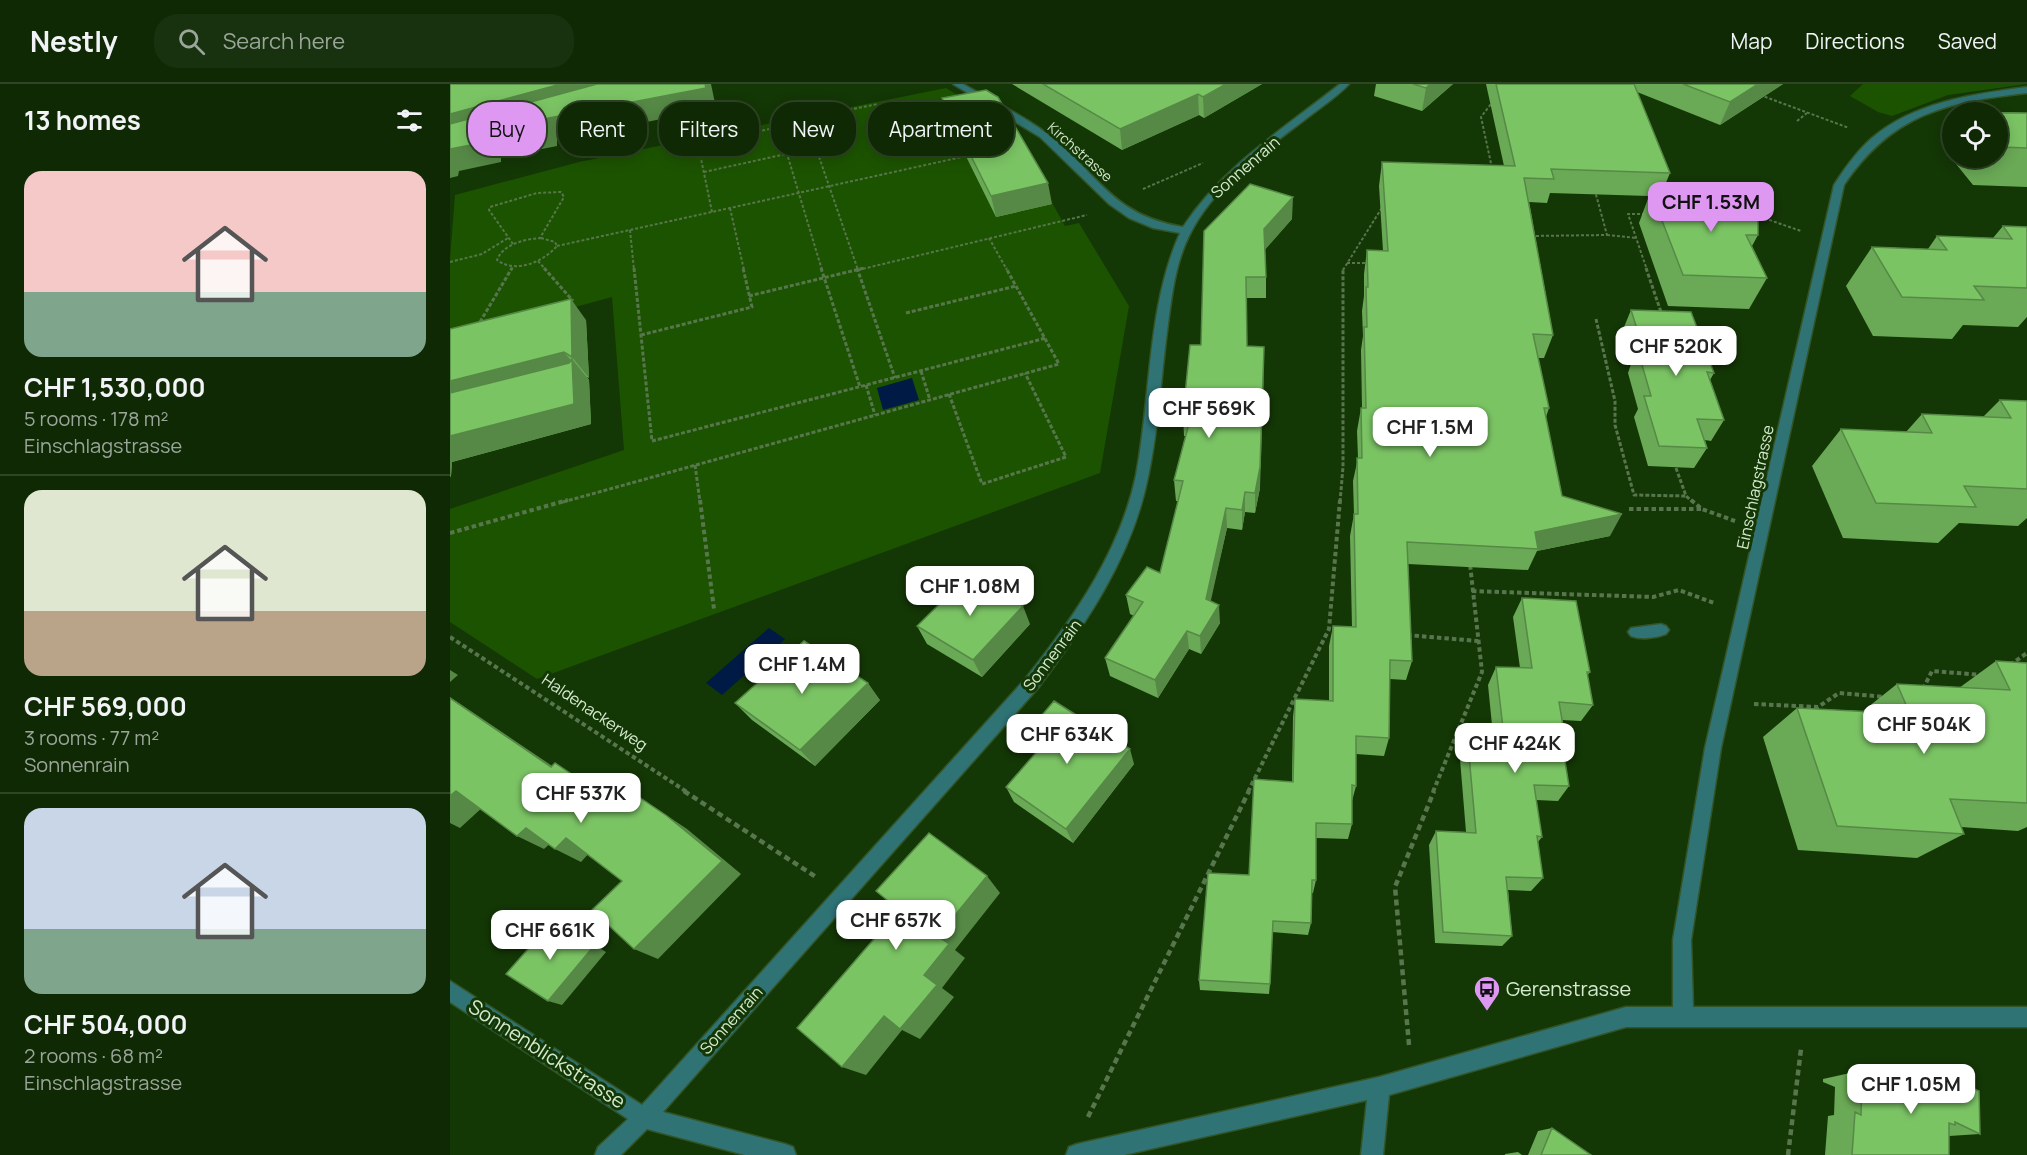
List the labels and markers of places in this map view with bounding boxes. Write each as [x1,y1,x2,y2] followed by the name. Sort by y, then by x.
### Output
[1642,182,1780,233] pin: CHF 1.53M
[1614,326,1738,377] pin: CHF 520K
[1147,388,1271,439] pin: CHF 569K
[1368,407,1492,458] pin: CHF 1.5M
[901,566,1039,617] pin: CHF 1.08M
[740,644,864,695] pin: CHF 1.4M
[1862,704,1986,755] pin: CHF 504K
[1005,714,1129,765] pin: CHF 634K
[1453,723,1577,774] pin: CHF 424K
[519,773,643,824] pin: CHF 537K
[834,900,958,951] pin: CHF 657K
[488,910,612,961] pin: CHF 661K
[1472,974,1502,1012] bus stop icon: Gerenstrasse
[1506,975,1631,1002] place label: Gerenstrasse
[1842,1064,1980,1115] pin: CHF 1.05M

